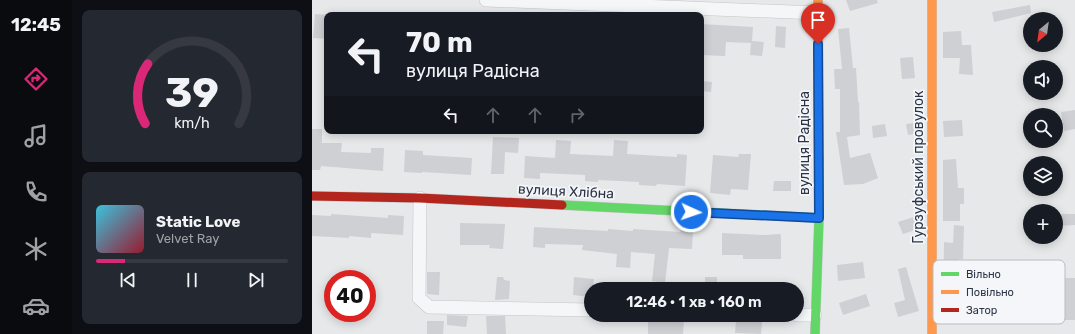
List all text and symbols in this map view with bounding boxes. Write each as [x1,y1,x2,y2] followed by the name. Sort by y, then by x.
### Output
[801,3,835,44] pin
[807,9,829,31] icon: arrive
[1023,12,1063,52] north arrow
[1023,12,1063,244] map controls
[11,14,61,36] text: 12:45
[406,26,473,59] text: 70 m
[340,28,392,80] icon: left
[406,60,540,82] text: вулиця Радісна
[1023,60,1063,100] button: sound
[22,65,50,93] icon: directions
[165,68,219,117] text: 39
[910,90,927,244] street label: Гурзуфський провулок
[796,91,813,195] street label: вулиця Радісна
[440,104,462,126] icon: left
[482,104,504,126] icon: ahead
[524,104,546,126] icon: ahead
[566,104,588,126] icon: right
[1023,108,1063,148] button: search
[174,115,210,132] text: km/h
[22,122,50,150] icon: music
[1023,156,1063,196] button: layers
[22,178,50,206] icon: phone
[517,180,614,203] street label: вулиця Хлібна
[670,191,712,233] position arrow
[1023,204,1063,244] button: +
[156,213,240,231] text: Static Love
[156,231,219,246] text: Velvet Ray
[22,235,50,263] icon: climate
[933,260,1065,324] legend
[966,268,1001,281] text: Вільно
[117,269,139,291] icon: previous
[181,269,203,291] icon: pause
[245,269,267,291] icon: next
[324,270,376,322] speed limit sign: 40
[966,286,1014,299] text: Повільно
[22,292,50,320] icon: car
[626,293,762,311] text: 12:46 · 1 хв · 160 m
[966,304,997,317] text: Затор

